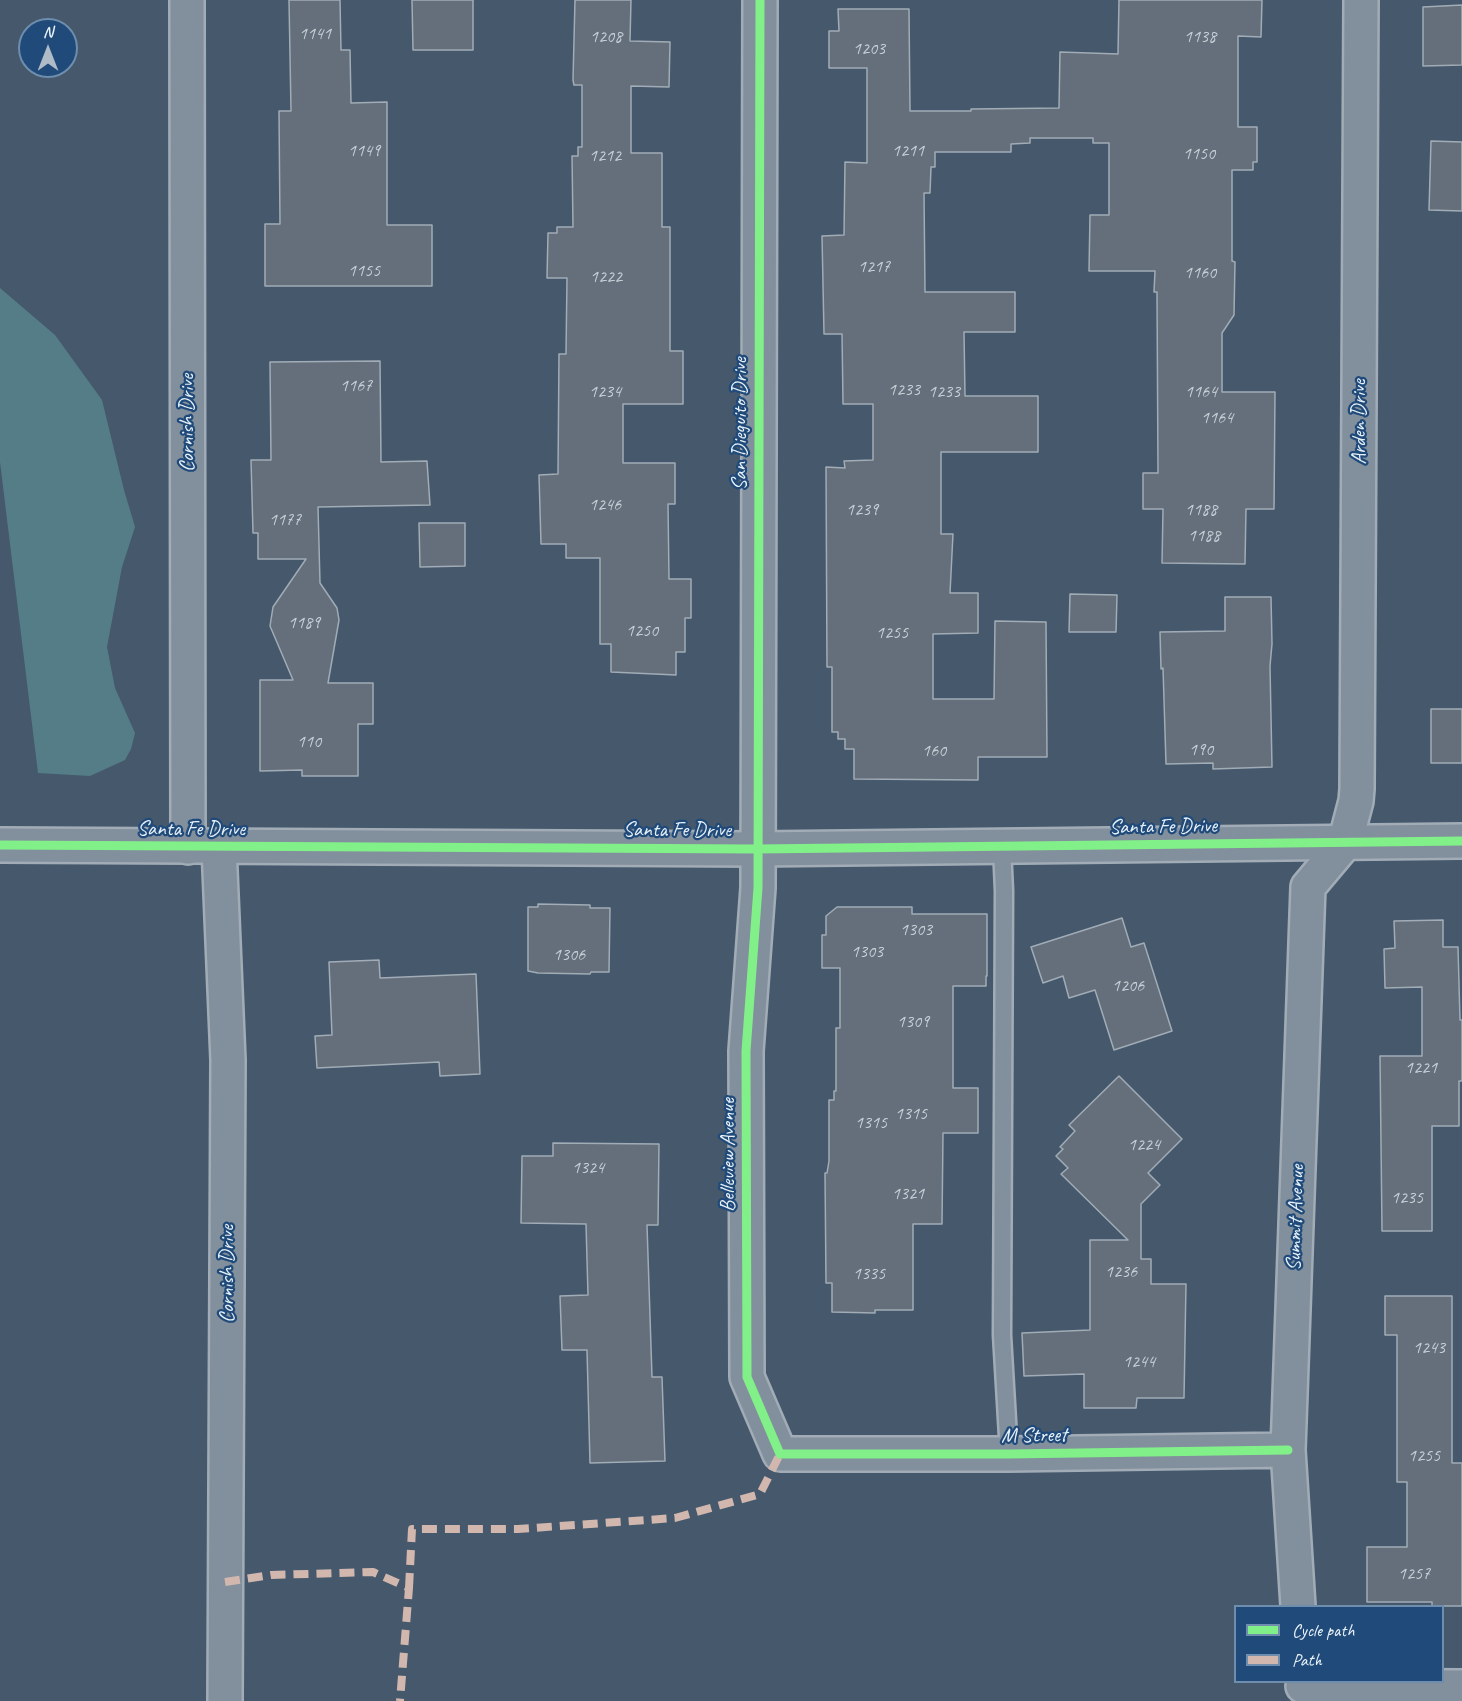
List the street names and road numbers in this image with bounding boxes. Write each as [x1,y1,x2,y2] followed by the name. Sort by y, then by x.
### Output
[727,357,753,491] street label: San Dieguito Drive
[174,374,200,472] street label: Cornish Drive
[1346,379,1372,465] street label: Arden Drive
[1109,813,1217,841] street label: Santa Fe Drive
[137,816,245,842] street label: Santa Fe Drive
[623,817,731,843] street label: Santa Fe Drive
[715,1098,741,1212] street label: Belleview Avenue
[1282,1164,1310,1272] street label: Summit Avenue
[214,1225,240,1323] street label: Cornish Drive
[1001,1423,1067,1449] street label: M Street

